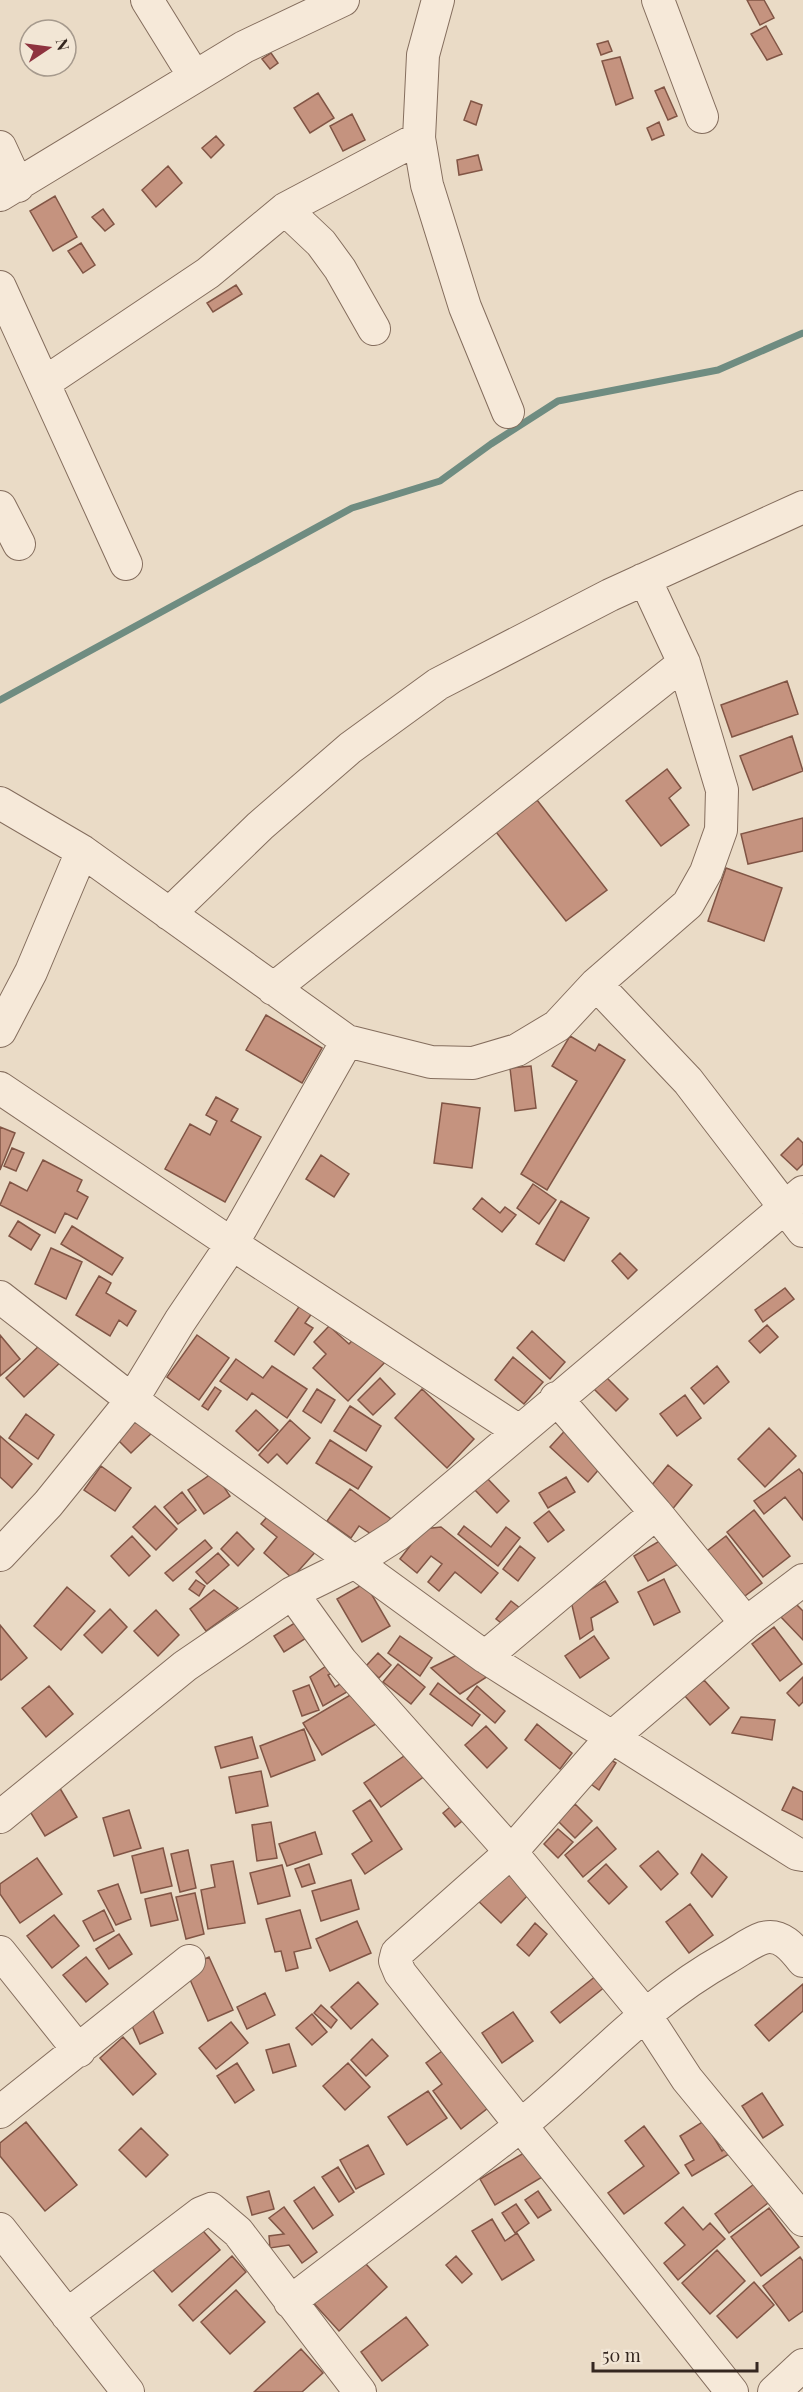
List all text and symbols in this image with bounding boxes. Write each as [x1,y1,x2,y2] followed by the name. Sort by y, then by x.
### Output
[18,18,78,78] north arrow
[52,37,75,53] text: N
[593,2335,756,2373] scale bar
[602,2343,641,2367] text: 50 m

